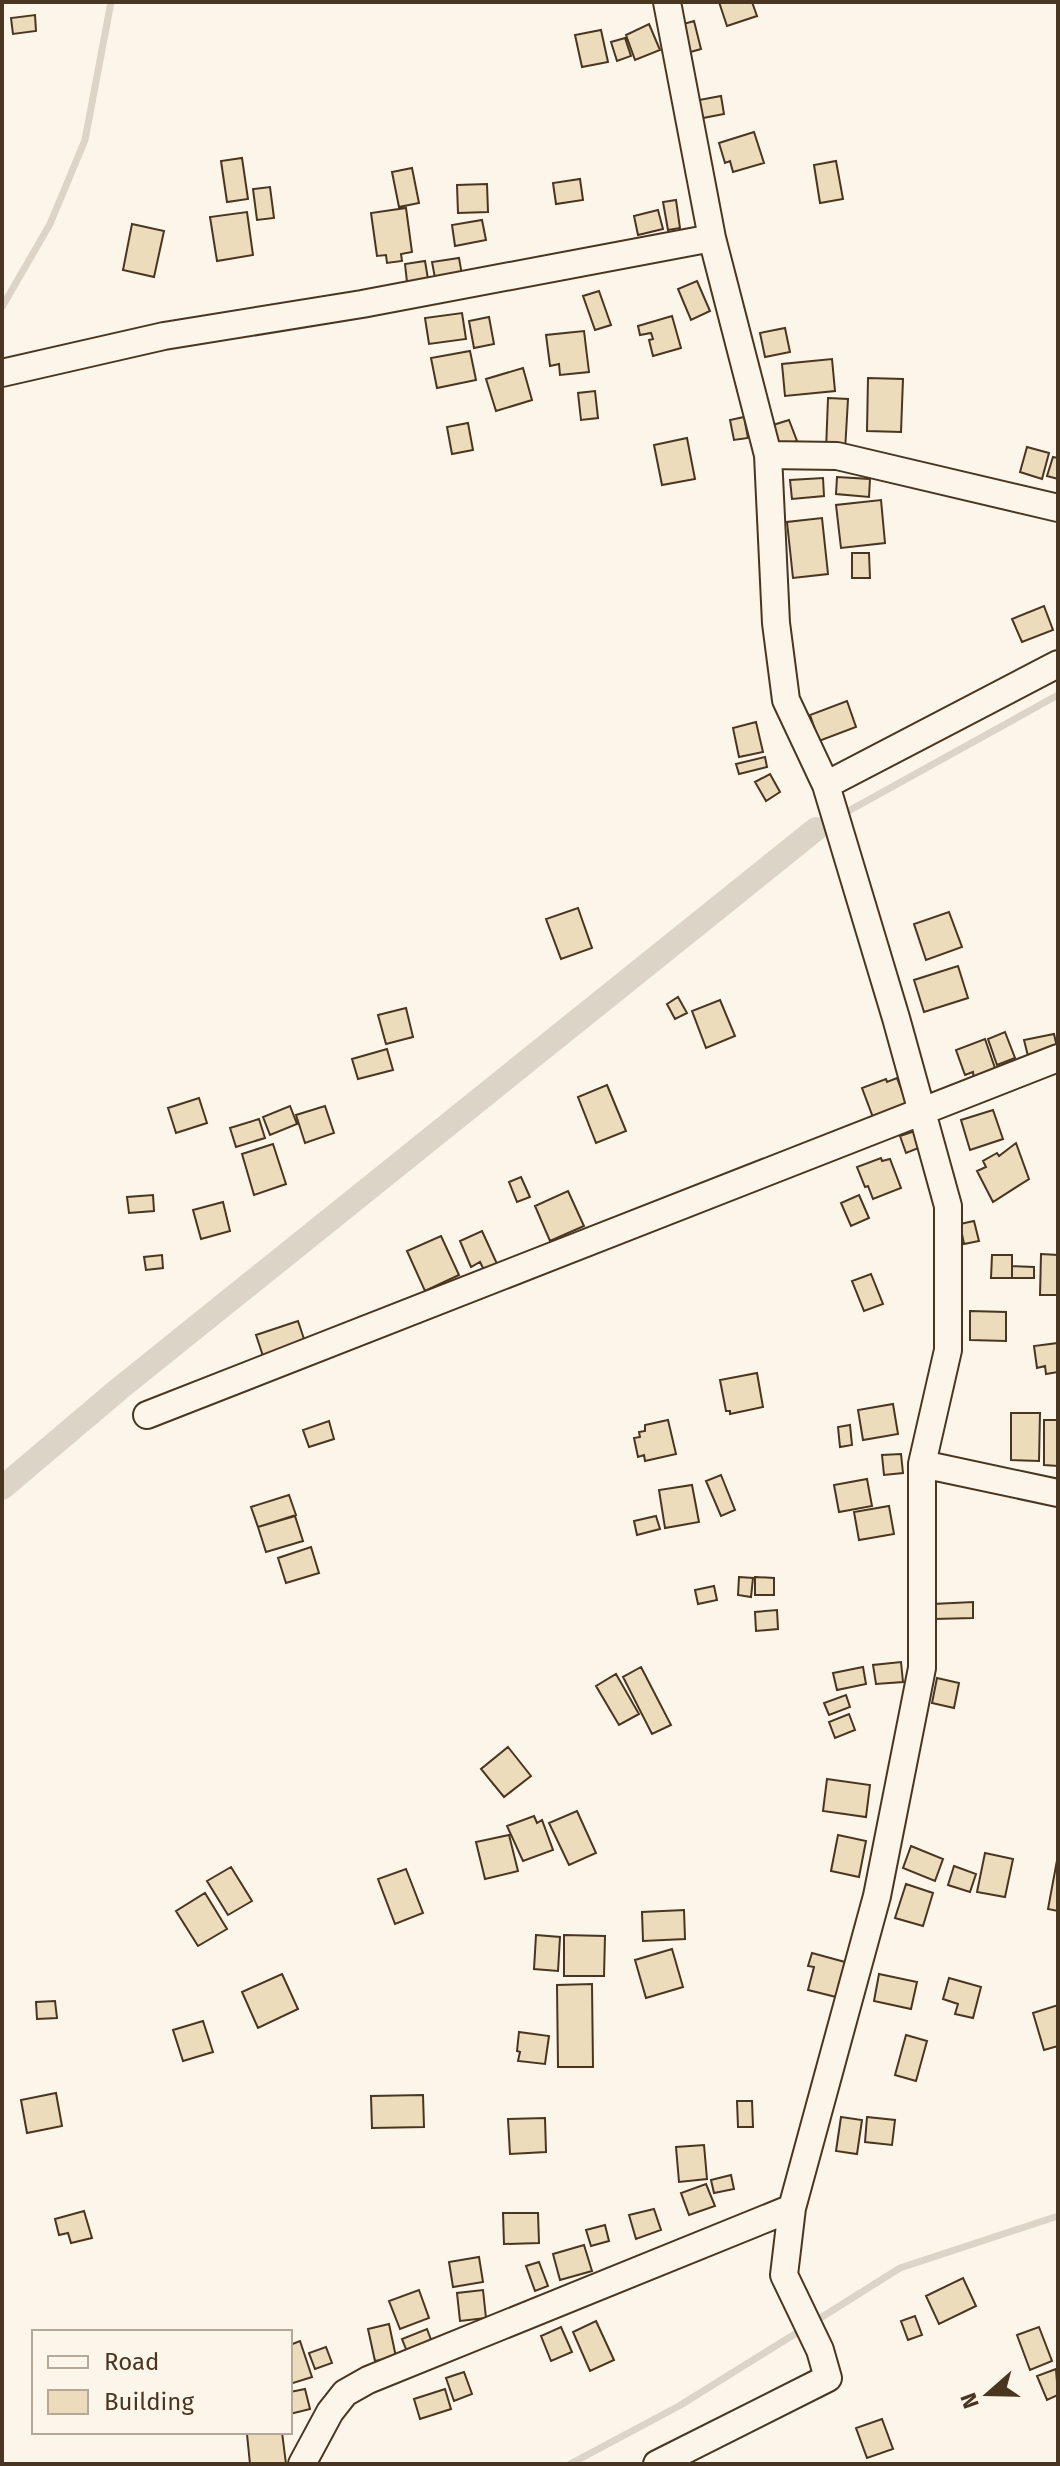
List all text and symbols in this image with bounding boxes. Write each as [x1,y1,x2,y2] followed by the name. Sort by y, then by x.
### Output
[32,2330,292,2434] legend
[104,2348,159,2376] text: Road
[948,2354,1028,2434] north arrow
[104,2388,194,2416] text: Building
[954,2389,985,2412] text: N

